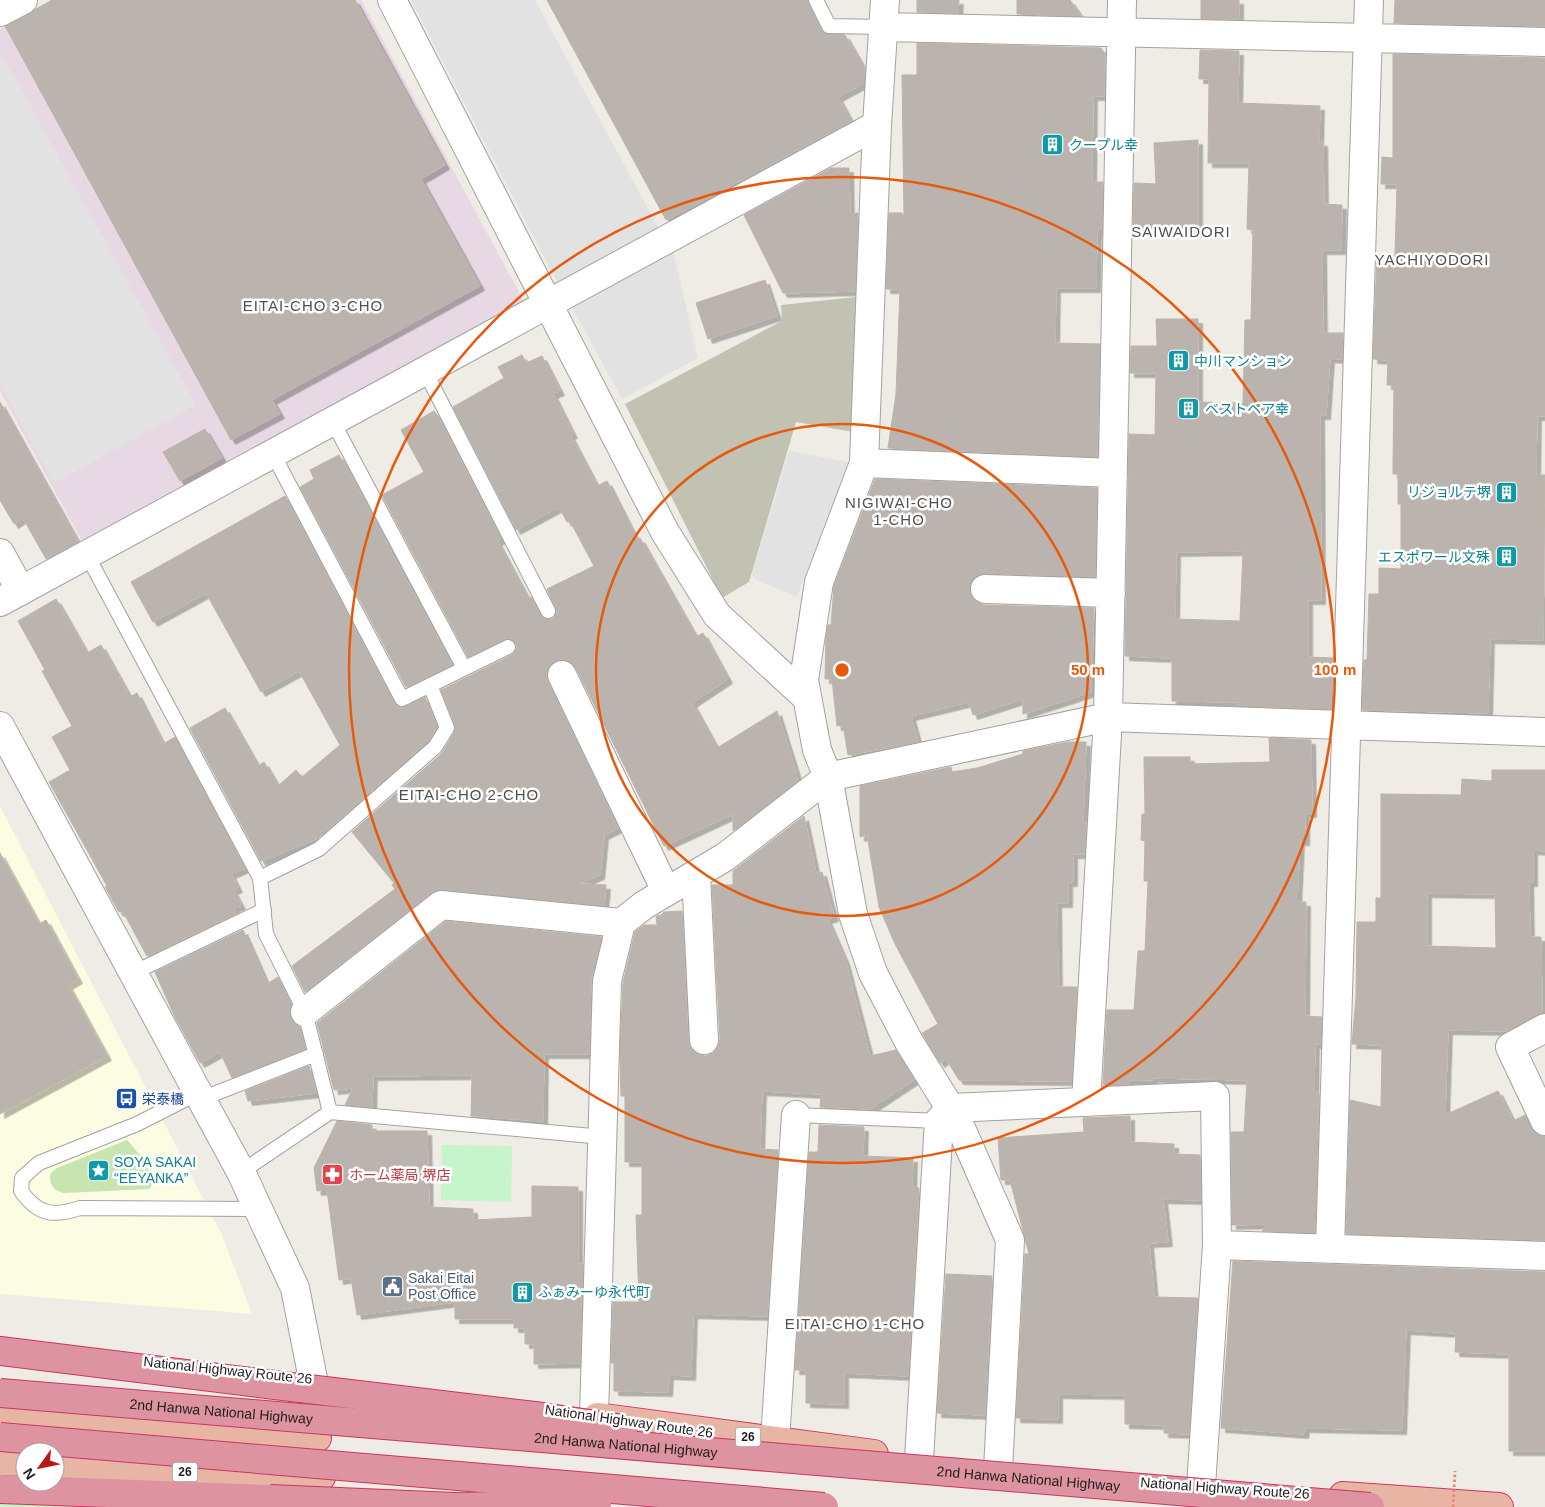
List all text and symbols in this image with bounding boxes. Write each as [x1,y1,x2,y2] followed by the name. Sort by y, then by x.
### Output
[1041,133,1065,157] building icon: クープル幸
[1069,137,1138,153] place label: クープル幸
[1131,223,1231,240] district label: SAIWAIDORI
[1375,251,1489,268] district label: YACHIYODORI
[243,297,383,314] district label: EITAI-CHO 3-CHO
[1166,349,1190,373] building icon: 中川マンション
[1194,353,1292,369] place label: 中川マンション
[1177,397,1201,421] building icon: ベストペア幸
[1205,401,1289,417] place label: ベストペア幸
[1495,480,1519,504] building icon: リジョルテ堺
[1407,484,1491,500] place label: リジョルテ堺
[845,494,953,528] district label: NIGIWAI-CHO 1-CHO
[1494,545,1518,569] building icon: エスポワール文殊
[1378,549,1490,565] place label: エスポワール文殊
[833,661,851,679] centre of rings
[1071,661,1105,678] text: 50 m
[1314,661,1356,678] text: 100 m
[399,786,539,803] district label: EITAI-CHO 2-CHO
[114,1087,138,1111] bus stop icon: 栄泰橋
[142,1091,184,1107] place label: 栄泰橋
[114,1154,196,1186] place label: SOYA SAKAI “EEYANKA”
[86,1158,110,1182] place icon: SOYA SAKAI “EEYANKA”
[321,1163,345,1187] pharmacy icon: ホーム薬局 堺店
[349,1167,450,1183] place label: ホーム薬局 堺店
[408,1270,476,1302] place label: Sakai Eitai Post Office
[380,1274,404,1298] public building icon: Sakai Eitai Post Office
[510,1280,534,1304] building icon: ふぁみーゆ永代町
[538,1284,650,1300] place label: ふぁみーゆ永代町
[785,1315,925,1332] district label: EITAI-CHO 1-CHO
[143,1353,313,1387] street label: National Highway Route 26
[129,1396,314,1427] street label: 2nd Hanwa National Highway
[544,1401,714,1441] street label: National Highway Route 26
[736,1428,760,1446] road number: 26
[534,1429,718,1461] street label: 2nd Hanwa National Highway
[15,1442,65,1492] north arrow
[172,1462,198,1481] road number: 26
[936,1463,1121,1494] street label: 2nd Hanwa National Highway
[20,1465,39,1483] text: N
[1140,1474,1310,1502] street label: National Highway Route 26

